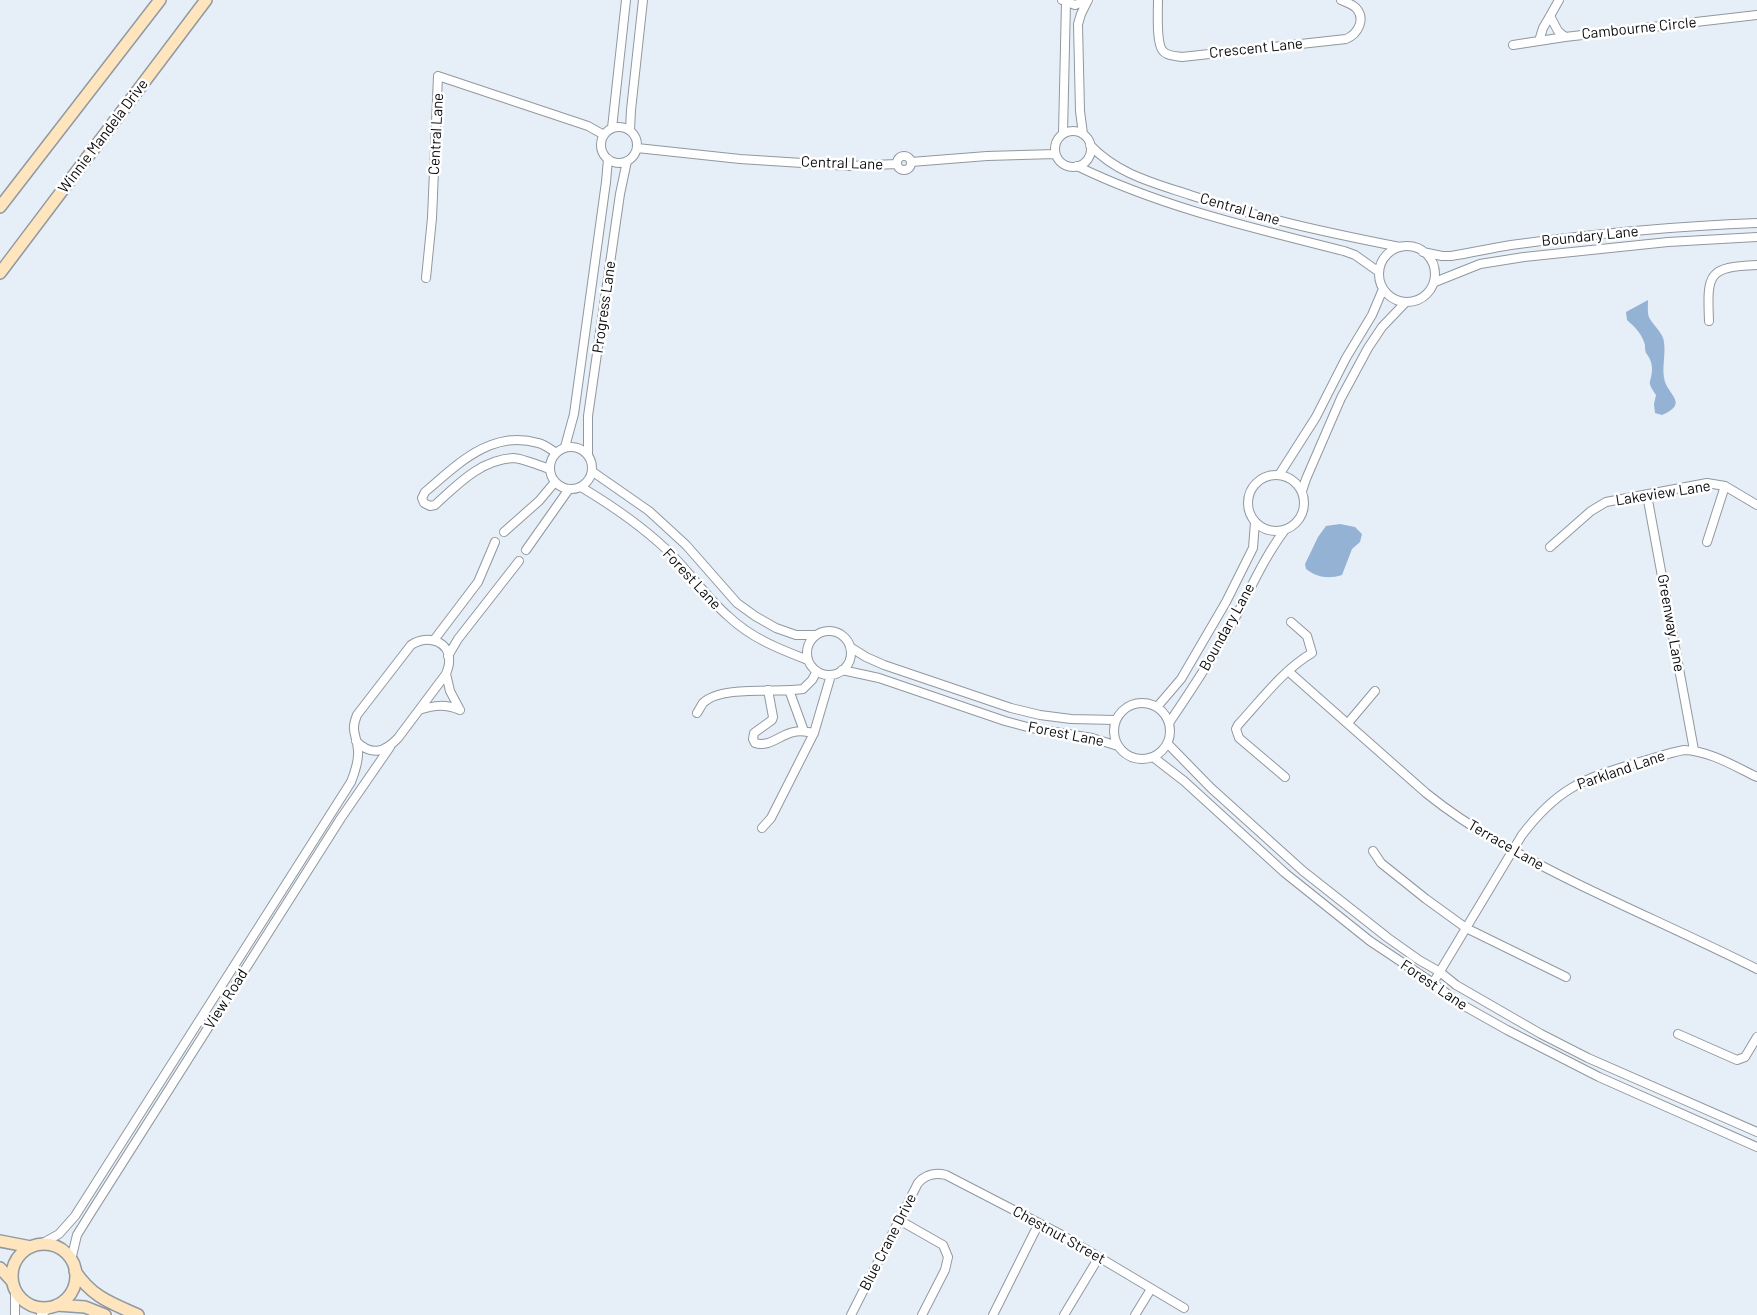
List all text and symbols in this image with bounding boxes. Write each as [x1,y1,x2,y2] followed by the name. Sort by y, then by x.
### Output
[1581,13,1697,43] street label: Cambourne Circle
[1208,34,1304,62] street label: Crescent Lane
[54,75,152,197] street label: Winnie Mandela Drive
[425,92,447,176] street label: Central Lane
[801,153,883,173] street label: Central Lane
[1198,189,1282,229] street label: Central Lane
[1541,222,1639,250] street label: Boundary Lane
[589,260,619,354] street label: Progress Lane
[1614,477,1712,509] street label: Lakeview Lane
[659,545,725,613] street label: Forest Lane
[1654,573,1688,673] street label: Greenway Lane
[1196,580,1258,674] street label: Boundary Lane
[1026,718,1106,750] street label: Forest Lane
[1575,747,1667,793] street label: Parkland Lane
[1465,816,1547,874] street label: Terrace Lane
[1397,956,1471,1014] street label: Forest Lane
[200,966,252,1032] street label: View Road
[856,1190,920,1294] street label: Blue Crane Drive
[1010,1202,1108,1268] street label: Chestnut Street

